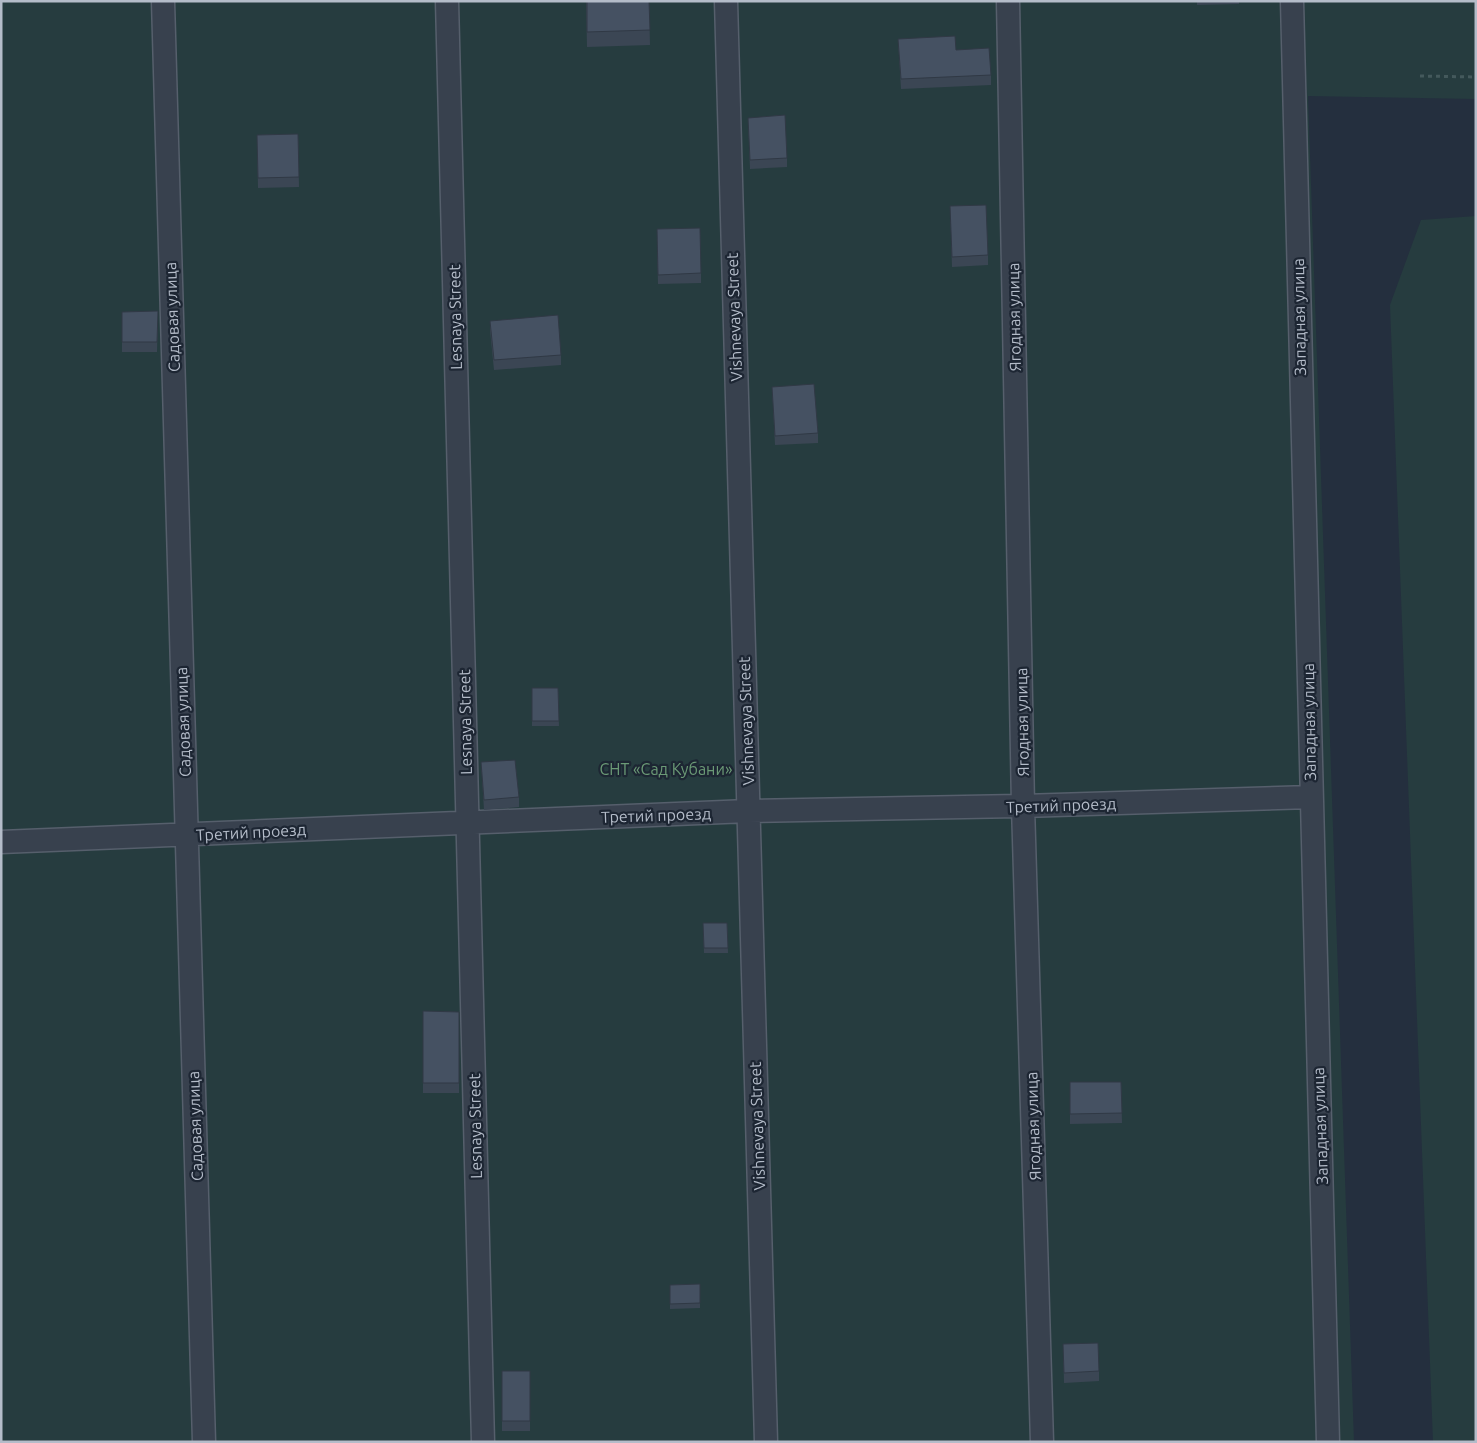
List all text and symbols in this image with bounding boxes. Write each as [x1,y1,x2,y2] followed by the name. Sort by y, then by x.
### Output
[723,252,745,382] street label: Vishnevaya Street
[1289,258,1309,376] street label: Западная улица
[161,262,183,372] street label: Садовая улица
[1004,262,1024,372] street label: Ягодная улица
[445,263,465,370] street label: Lesnaya Street
[735,656,757,786] street label: Vishnevaya Street
[1299,663,1319,781] street label: Западная улица
[172,667,194,777] street label: Садовая улица
[1012,667,1032,777] street label: Ягодная улица
[455,668,475,775] street label: Lesnaya Street
[600,760,732,778] park label: СНТ «Сад Кубани»
[1006,794,1116,816] street label: Третий проезд
[601,804,711,826] street label: Третий проезд
[196,820,306,844] street label: Третий проезд
[746,1061,768,1191] street label: Vishnevaya Street
[1309,1067,1331,1185] street label: Западная улица
[184,1071,206,1181] street label: Садовая улица
[1022,1071,1044,1181] street label: Ягодная улица
[465,1072,485,1179] street label: Lesnaya Street

